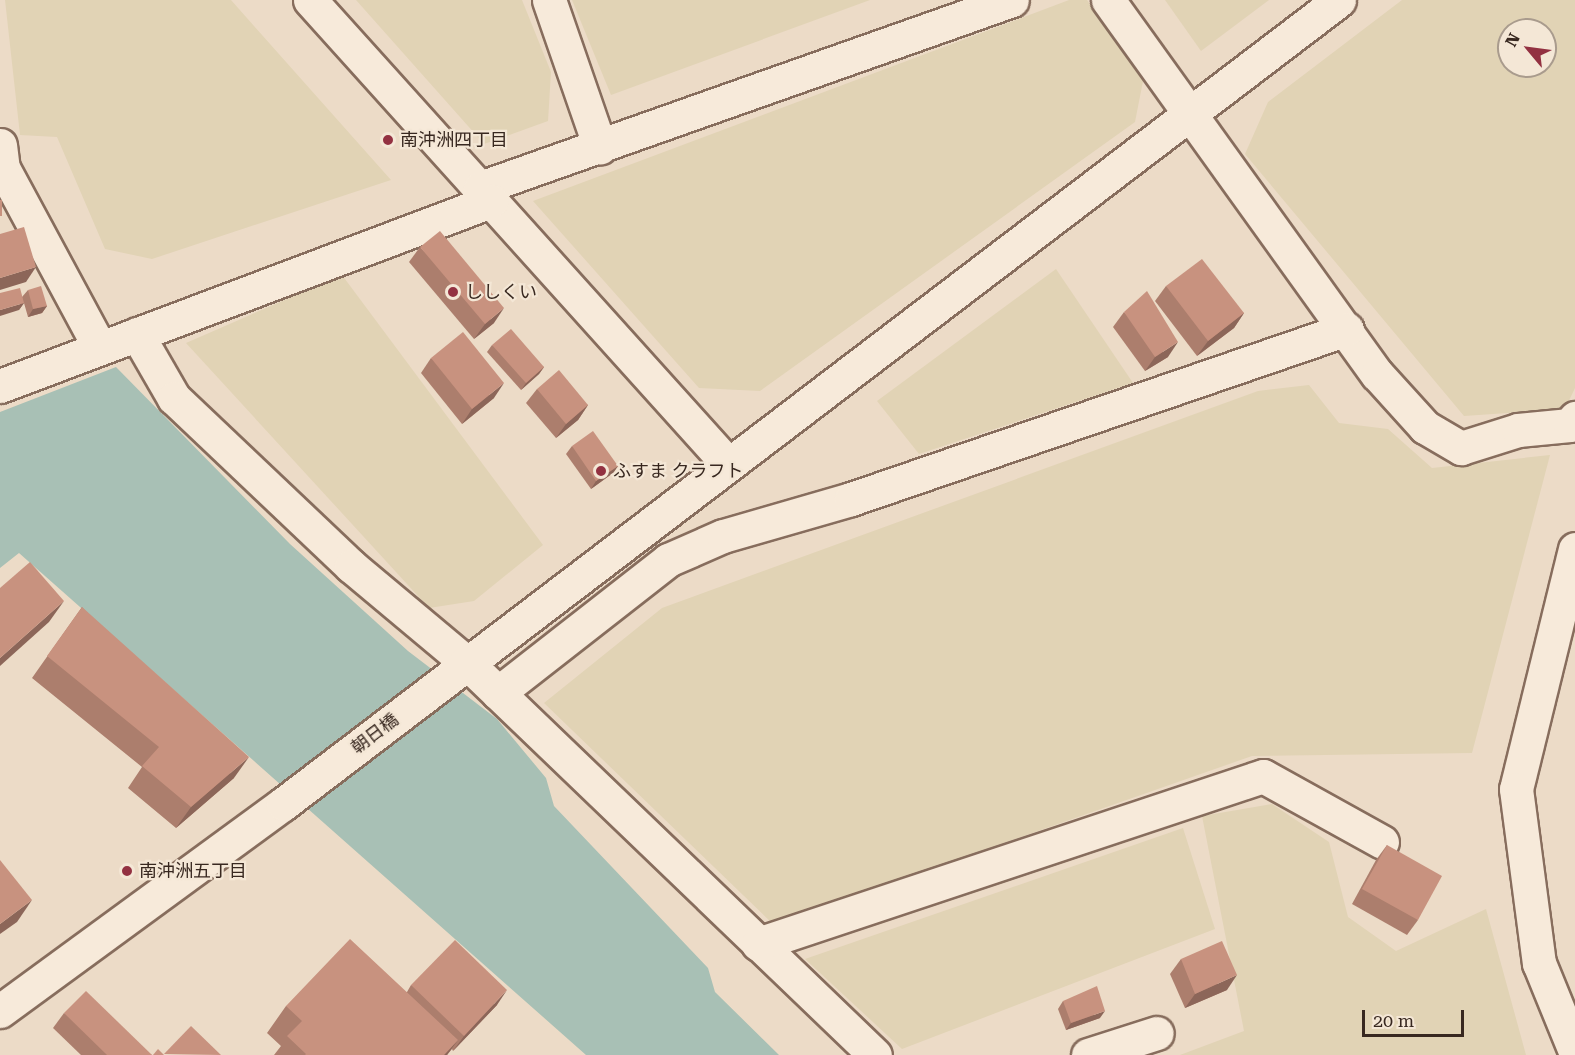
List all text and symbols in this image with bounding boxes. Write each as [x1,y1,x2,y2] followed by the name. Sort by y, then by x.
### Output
[1497,18,1557,78] north arrow
[1501,30,1524,50] text: N
[400,129,508,151] place label: 南沖洲四丁目
[381,133,395,147] marker: 南沖洲四丁目
[465,281,537,303] place label: ししくい
[446,285,460,299] marker: ししくい
[613,460,744,482] place label: ふすま クラフト
[594,464,608,478] marker: ふすま クラフト
[347,709,403,759] street label: 朝日橋
[139,860,247,882] place label: 南沖洲五丁目
[120,864,134,878] marker: 南沖洲五丁目
[1365,998,1467,1036] scale bar
[1373,1010,1414,1031] text: 20 m

